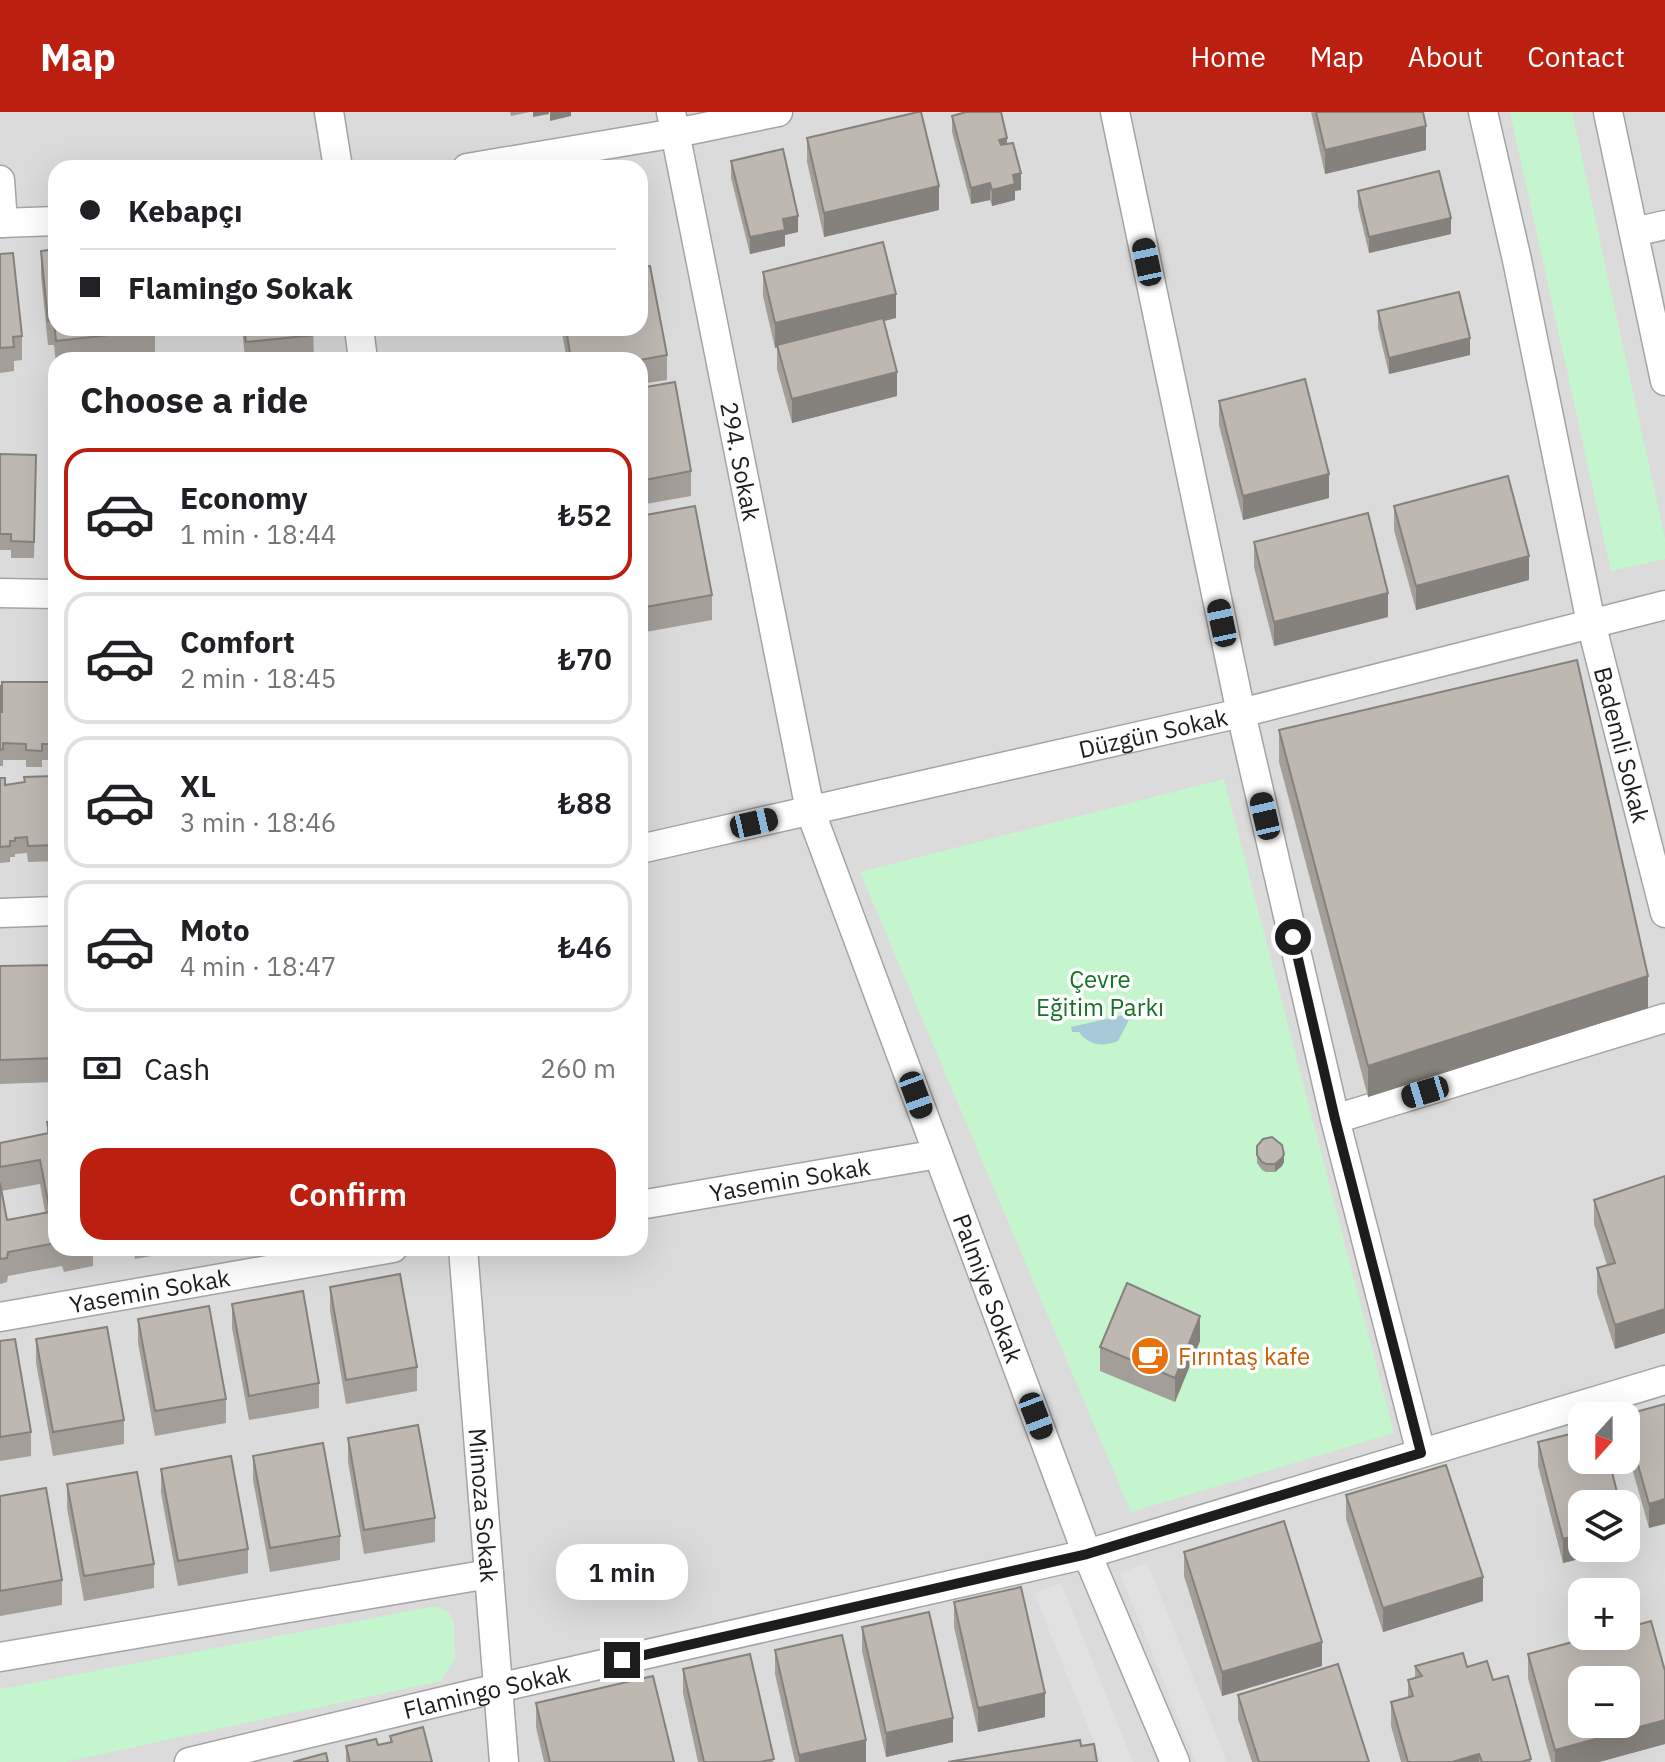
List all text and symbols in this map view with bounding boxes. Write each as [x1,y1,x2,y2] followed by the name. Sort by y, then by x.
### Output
[40,32,116,81] text: Map
[1190,38,1266,75] text: Home
[1310,38,1364,75] text: Map
[1408,38,1483,75] text: About
[1527,38,1625,75] text: Contact
[128,191,243,230] text: Kebapçı
[1130,236,1164,288] car
[128,268,353,307] text: Flamingo Sokak
[80,376,308,423] text: Choose a ride
[713,399,768,524] street label: 294. Sokak
[84,478,156,550] icon: car
[180,478,308,517] text: Economy
[558,495,612,534] text: ₺52
[180,517,336,551] text: 1 min · 18:44
[1205,597,1239,649] car
[84,622,156,694] icon: car
[180,622,295,661] text: Comfort
[558,639,612,678] text: ₺70
[180,661,336,695] text: 2 min · 18:45
[1587,663,1657,827] street label: Bademli Sokak
[1075,700,1231,765] street label: Düzgün Sokak
[84,766,156,838] icon: car
[180,766,216,805] text: XL
[558,783,612,822] text: ₺88
[1248,790,1282,842] car
[180,805,336,839] text: 3 min · 18:46
[728,806,780,840] car
[84,910,156,982] icon: car
[180,910,250,949] text: Moto
[1275,919,1311,955] route start
[558,927,612,966] text: ₺46
[180,949,336,983] text: 4 min · 18:47
[1036,963,1164,1023] park label: Çevre Eğitim Parkı
[80,1046,124,1090] icon: cash
[144,1049,210,1088] text: Cash
[540,1051,616,1085] text: 260 m
[897,1068,935,1122] car
[1399,1074,1451,1110] car
[80,1148,616,1240] button: Confirm
[707,1150,873,1209] street label: Yasemin Sokak
[946,1209,1031,1368] street label: Palmiye Sokak
[67,1261,233,1321] street label: Yasemin Sokak
[1129,1335,1171,1377] cafe icon: Fırıntaş kafe
[1178,1340,1310,1372] place label: Fırıntaş kafe
[1016,1389,1056,1443] car
[1568,1402,1640,1474] north arrow
[1568,1402,1640,1738] map controls
[461,1427,506,1584] street label: Mimoza Sokak
[1568,1490,1640,1562] button: layers
[556,1544,688,1600] callout: 1 min
[588,1555,656,1589] text: 1 min
[1568,1578,1640,1650] button: +
[604,1642,640,1678] route end
[400,1656,574,1726] street label: Flamingo Sokak
[1568,1666,1640,1738] button: −

